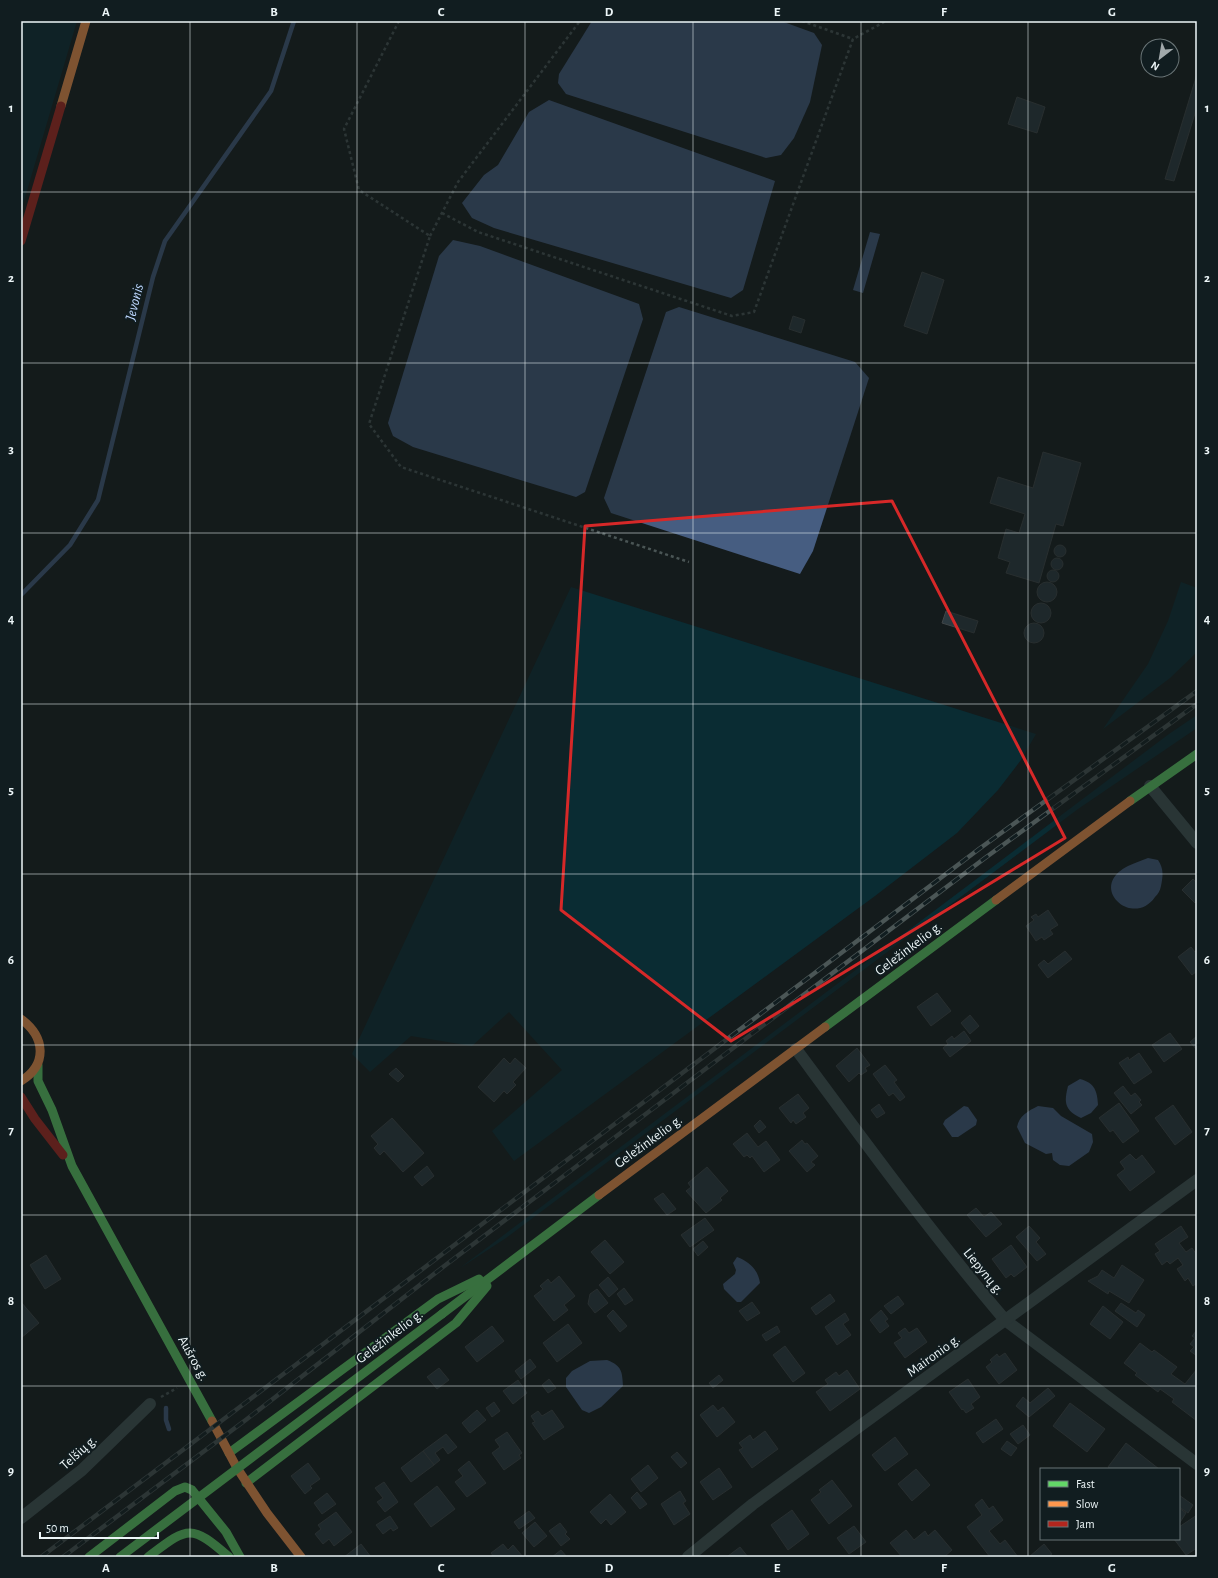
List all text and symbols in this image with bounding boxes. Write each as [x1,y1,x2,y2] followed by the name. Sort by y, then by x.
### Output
[102,6,110,19] text: A
[270,6,278,19] text: B
[438,6,445,19] text: C
[605,6,614,19] text: D
[774,6,781,19] text: E
[941,6,948,19] text: F
[1108,6,1116,19] text: G
[1140,38,1180,78] north arrow
[1149,59,1161,73] text: N
[9,102,13,115] text: 1
[1205,102,1209,115] text: 1
[8,272,14,285] text: 2
[1204,272,1210,285] text: 2
[122,282,146,323] water label: Jevonis
[8,443,14,456] text: 3
[1204,443,1210,456] text: 3
[8,613,15,626] text: 4
[1204,613,1211,626] text: 4
[8,784,14,797] text: 5
[1204,784,1210,797] text: 5
[873,919,945,978] street label: Geležinkelio g.
[8,954,14,967] text: 6
[1204,954,1210,967] text: 6
[612,1113,685,1171] street label: Geležinkelio g.
[8,1124,14,1137] text: 7
[1204,1124,1210,1137] text: 7
[960,1246,1006,1298] street label: Liepynų g.
[8,1295,14,1308] text: 8
[1204,1295,1210,1308] text: 8
[354,1307,426,1366] street label: Geležinkelio g.
[904,1332,963,1380] street label: Maironio g.
[175,1334,211,1383] street label: Aušros g.
[58,1433,100,1473] street label: Telšių g.
[8,1465,14,1478] text: 9
[1204,1465,1210,1478] text: 9
[1040,1468,1180,1540] legend
[1076,1478,1095,1490] text: Fast
[1076,1498,1098,1510] text: Slow
[40,1514,158,1540] scale bar
[1076,1518,1095,1530] text: Jam
[46,1522,69,1534] text: 50 m
[102,1562,110,1575] text: A
[270,1562,278,1575] text: B
[438,1562,445,1575] text: C
[605,1562,614,1575] text: D
[774,1562,781,1575] text: E
[941,1562,948,1575] text: F
[1108,1562,1116,1575] text: G

